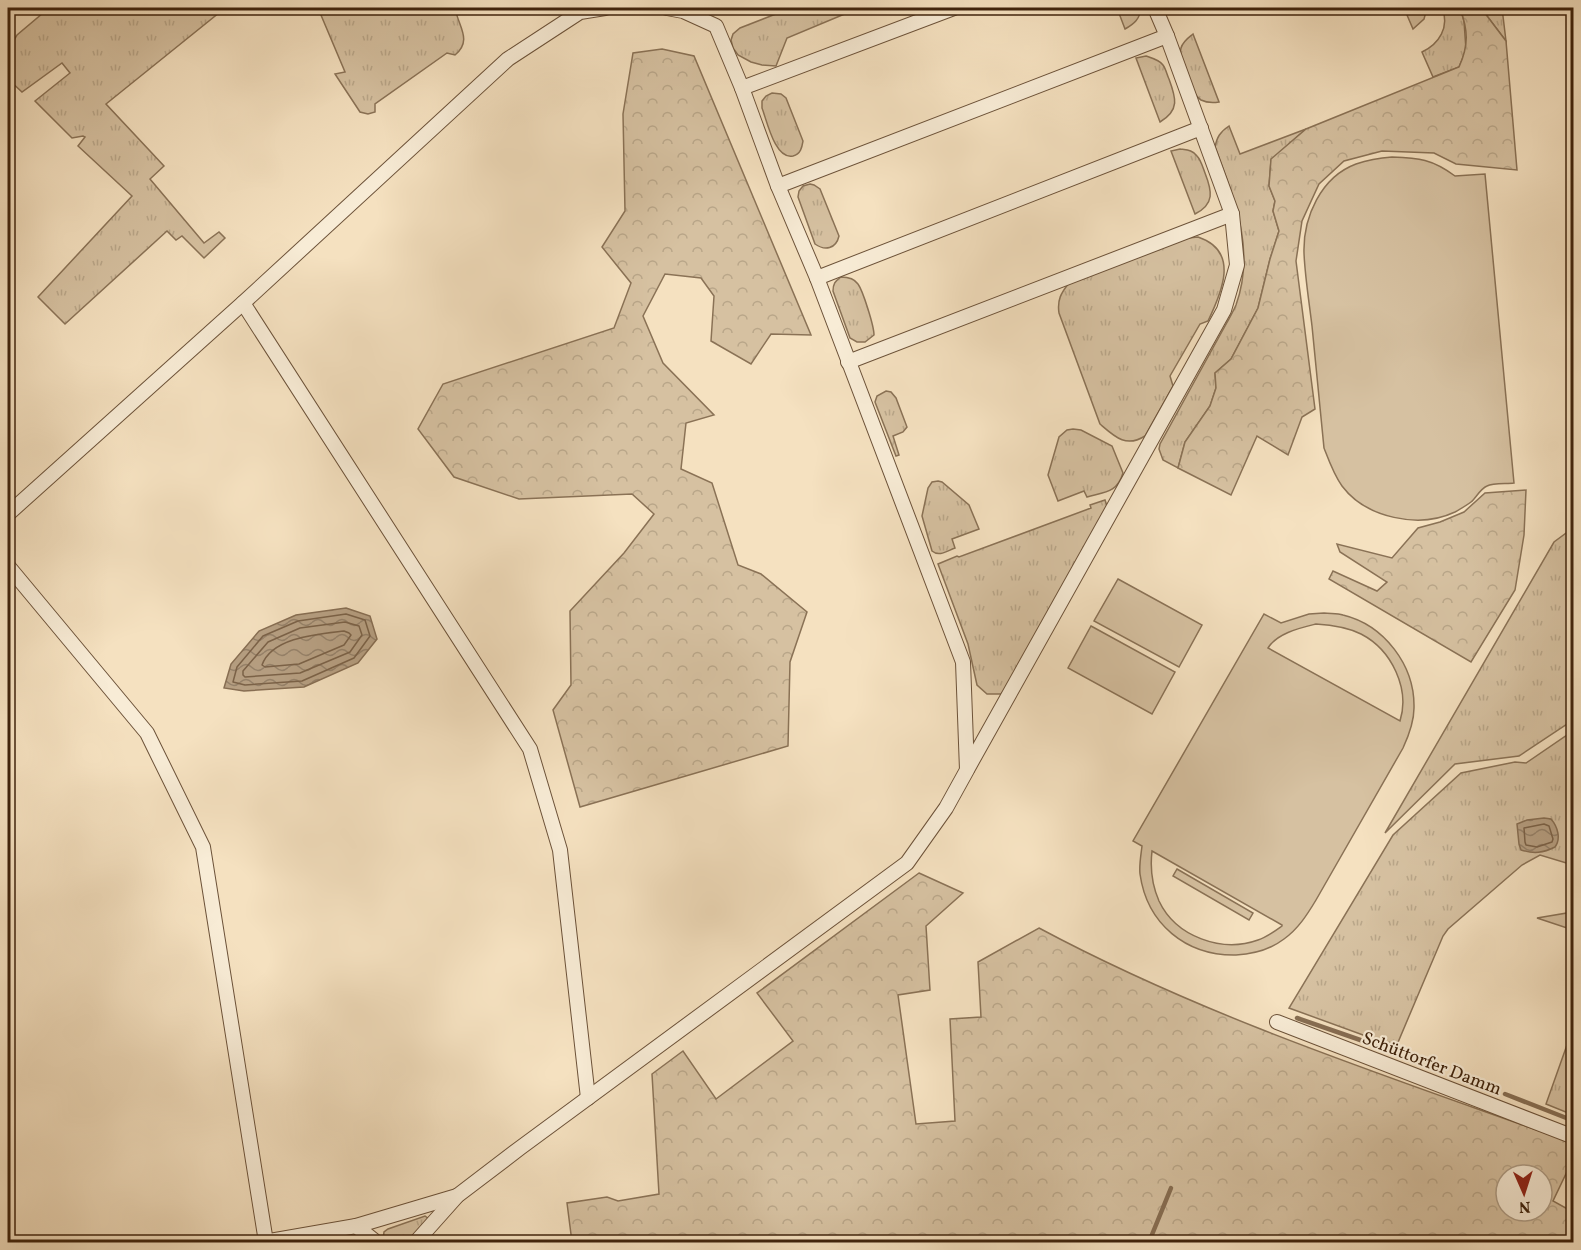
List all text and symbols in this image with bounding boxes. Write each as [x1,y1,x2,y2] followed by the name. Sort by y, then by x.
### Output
[1358,1026,1505,1103] street label: Schüttorfer Damm
[1494,1163,1554,1223] north arrow
[1518,1195,1531,1217] text: N

